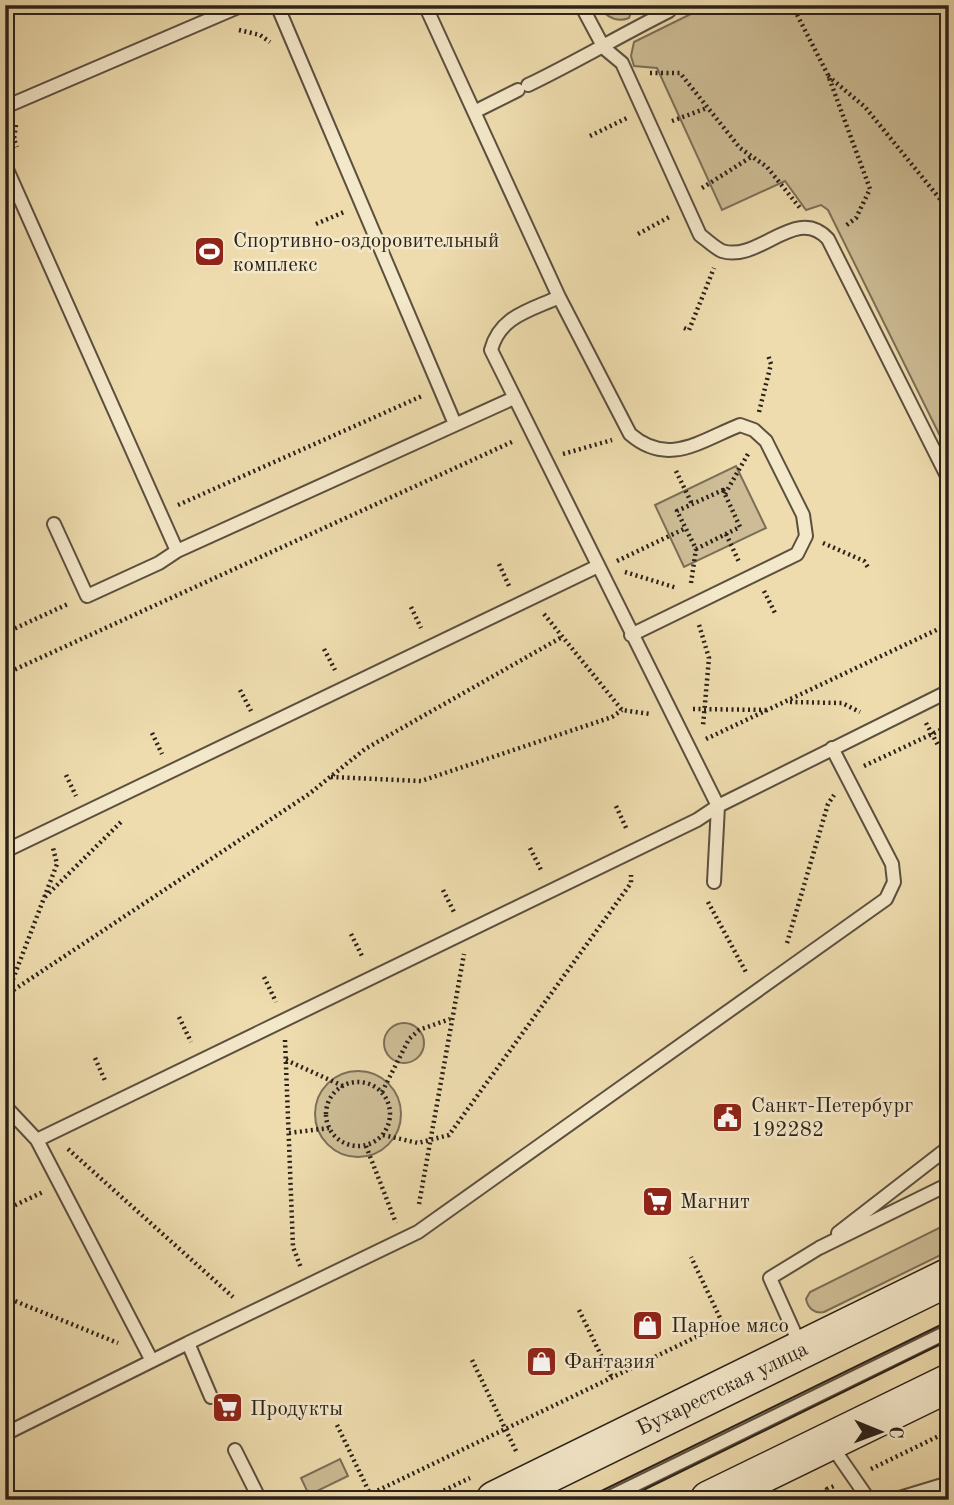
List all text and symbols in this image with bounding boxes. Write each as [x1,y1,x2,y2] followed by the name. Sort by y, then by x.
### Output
[233,231,499,276] place label: Спортивно-оздоровительный комплекс
[193,235,227,269] sports icon: Спортивно-оздоровительный комплекс
[751,1096,913,1141] place label: Санкт-Петербург 192282
[711,1100,745,1134] public building icon: Санкт-Петербург 192282
[640,1184,674,1218] supermarket icon: Магнит
[680,1192,750,1213] place label: Магнит
[631,1308,665,1342] shop icon: Парное мясо
[671,1316,789,1337] place label: Парное мясо
[634,1339,812,1440] street label: Бухарестская улица
[524,1344,558,1378] shop icon: Фантазия
[564,1352,655,1373] place label: Фантазия
[210,1391,244,1425] supermarket icon: Продукты
[846,1396,916,1466] north arrow
[250,1399,343,1420] place label: Продукты
[885,1426,904,1439] text: С

